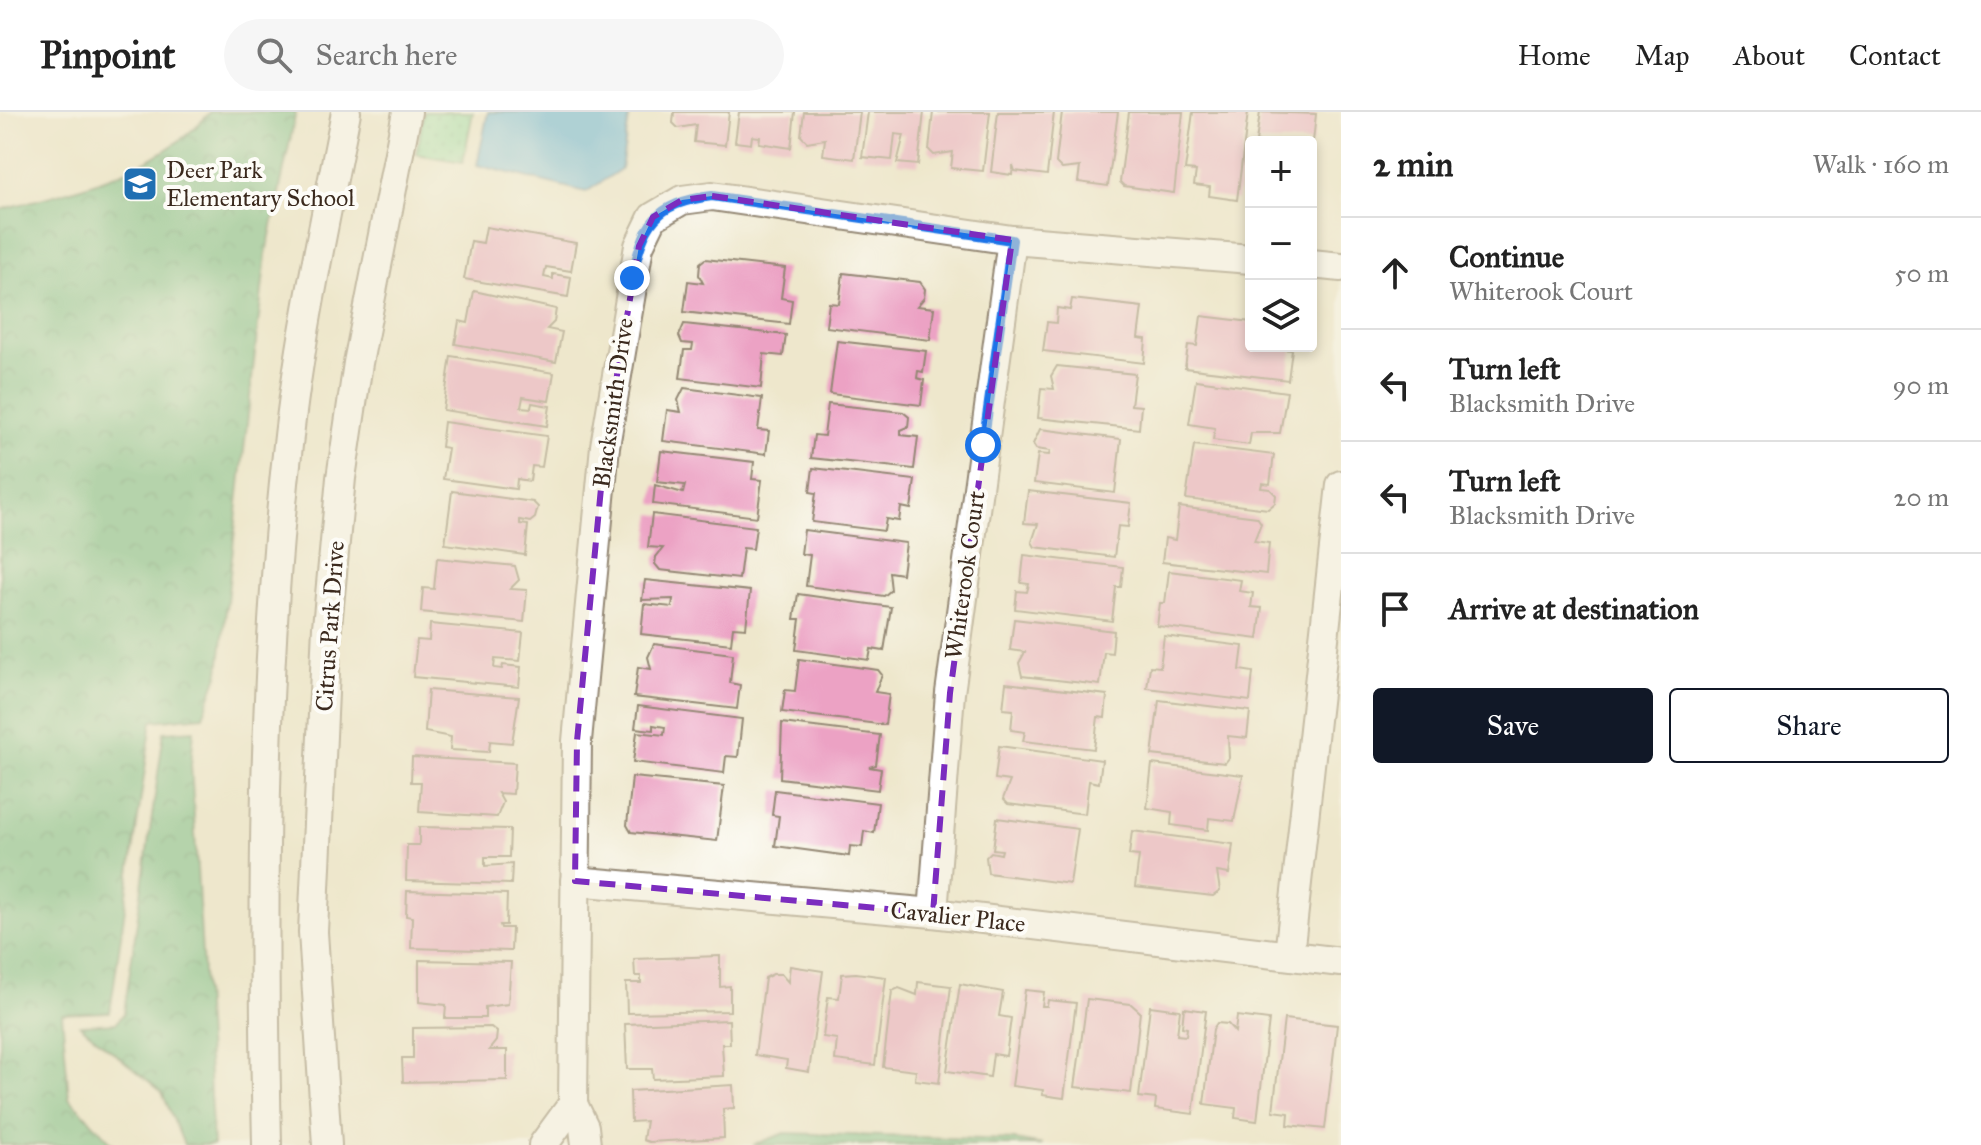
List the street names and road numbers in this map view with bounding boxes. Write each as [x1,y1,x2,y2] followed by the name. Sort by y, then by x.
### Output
[586,316,640,490] street label: Blacksmith Drive
[938,488,992,661] street label: Whiterook Court
[309,540,351,712] street label: Citrus Park Drive
[889,895,1027,939] street label: Cavalier Place

